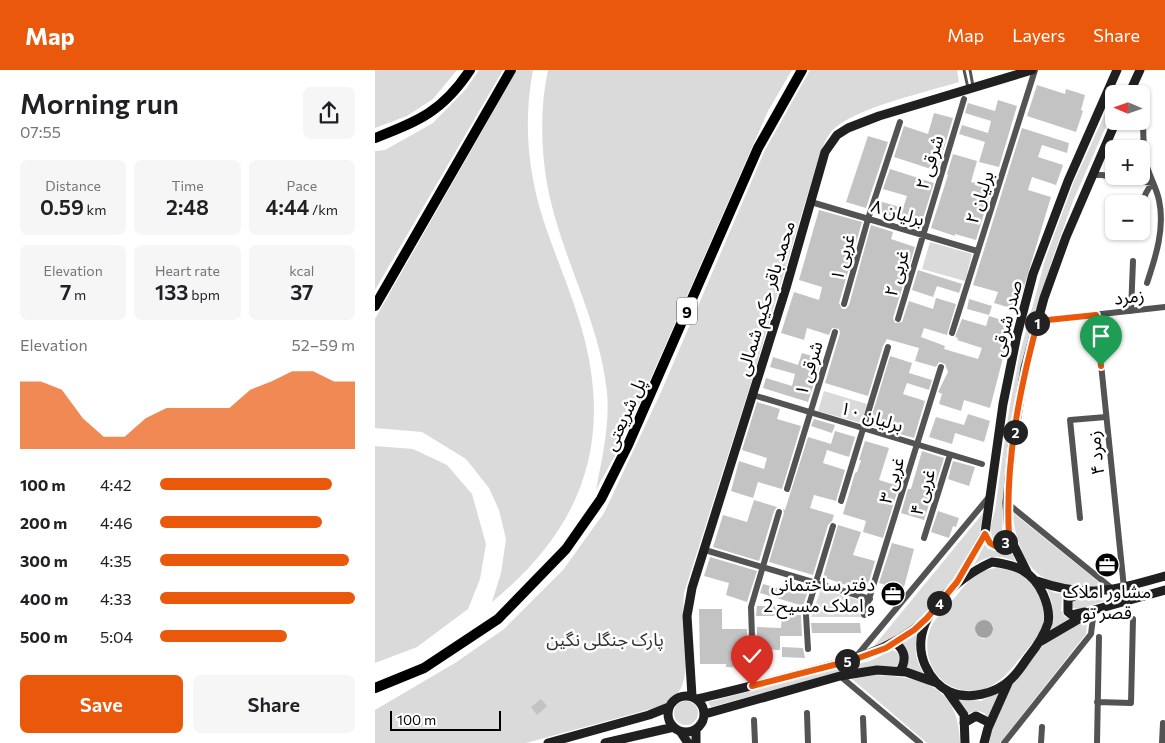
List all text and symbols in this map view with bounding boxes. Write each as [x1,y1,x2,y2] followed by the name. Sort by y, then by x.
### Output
[25,21,75,50] text: Map
[947,24,984,46] text: Map
[1012,24,1065,46] text: Layers
[1093,24,1140,46] text: Share
[1105,85,1150,130] north arrow
[1105,85,1150,240] map controls
[20,86,179,120] text: Morning run
[303,87,355,139] button: share
[20,122,61,141] text: 07:55
[910,132,949,192] street label: ۲ شرقی
[1105,140,1150,185] button: +
[960,168,999,226] street label: برلیان ۲
[45,177,101,194] text: Distance
[171,177,204,194] text: Time
[287,177,317,194] text: Pace
[40,194,84,219] text: 0.59
[166,194,209,219] text: 2:48
[266,194,309,219] text: 4:44
[869,194,927,231] street label: برلیان ۸
[1105,195,1150,240] button: −
[84,201,106,218] text: km
[309,201,338,218] text: /km
[731,218,802,379] street label: محمد باقر حکیم شمالی
[825,231,860,283] street label: ۱ غربی
[879,247,914,299] street label: ۲ غربی
[44,262,103,279] text: Elevation
[155,262,220,279] text: Heart rate
[289,262,314,279] text: kcal
[986,278,1027,359] street label: صدر شرقی
[60,279,71,304] text: 7
[155,279,189,304] text: 133
[290,279,314,304] text: 37
[1113,283,1146,310] street label: زمرد
[71,286,86,303] text: m
[189,286,220,303] text: bpm
[677,298,697,325] road number: 9
[1025,310,1049,336] pin: 1
[1034,315,1041,332] text: 1
[1080,315,1122,366] pin
[1087,322,1115,350] icon: arrive
[20,335,88,354] text: Elevation
[292,335,355,354] text: 52–59 m
[789,338,828,398] street label: ۱ شرقی
[598,374,651,454] street label: پل شریعتی
[838,396,906,437] street label: برلیان ۱۰
[1003,420,1027,444] pin: 2
[1012,424,1019,441] text: 2
[1082,430,1109,476] street label: زمرد ۴
[874,454,909,506] street label: ۳ غربی
[905,466,940,518] street label: ۴ غربی
[20,475,66,494] text: 100 m
[100,475,132,494] text: 4:42
[20,513,67,532] text: 200 m
[100,513,133,532] text: 4:46
[993,530,1017,554] pin: 3
[1001,534,1010,551] text: 3
[20,551,68,570] text: 300 m
[100,551,132,570] text: 4:35
[1094,552,1120,578] office icon: مشاور املاک قصر تو
[763,573,875,619] place label: دفتر ساختمانی و املاک مسیح 2
[1063,580,1151,624] place label: مشاور املاک قصر تو
[880,581,906,607] office icon: دفتر ساختمانی و املاک مسیح 2
[20,589,68,608] text: 400 m
[100,589,132,608] text: 4:33
[927,590,951,616] pin: 4
[935,595,944,612] text: 4
[20,627,68,646] text: 500 m
[100,627,133,646] text: 5:04
[546,628,664,651] park label: پارک جنگلی نگین
[731,635,773,686] pin
[738,642,766,670] icon: check
[835,648,859,674] pin: 5
[843,653,852,670] text: 5
[20,675,183,733] button: Save
[193,675,355,733] button: Share
[390,708,501,731] scale bar
[397,711,436,728] text: 100 m

